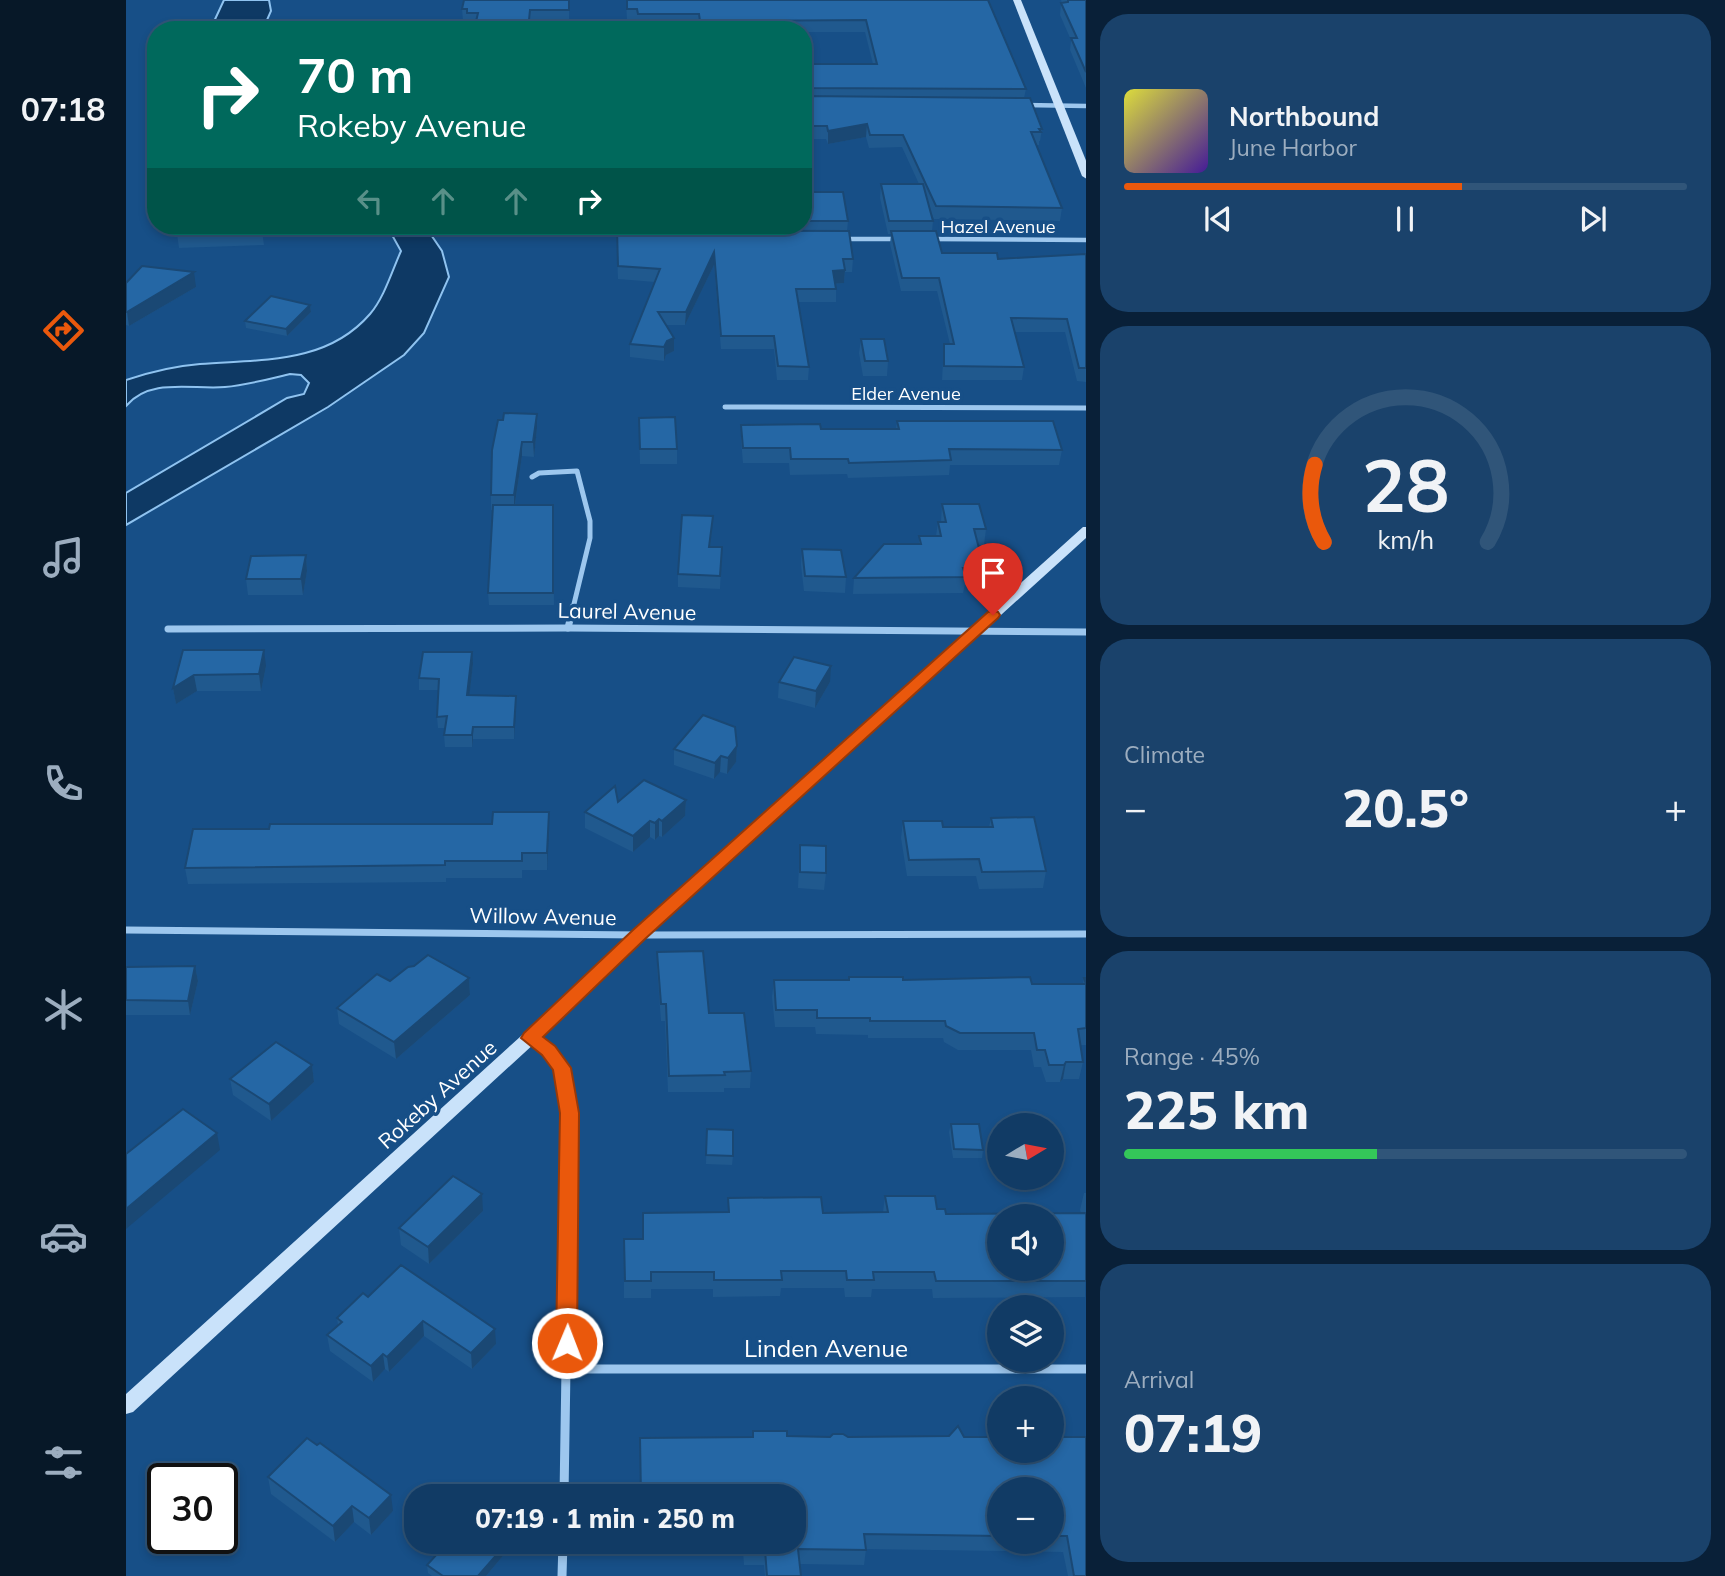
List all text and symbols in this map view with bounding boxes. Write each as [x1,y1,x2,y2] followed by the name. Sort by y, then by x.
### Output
[297,44,413,105] text: 70 m
[182,49,273,140] icon: right
[21,89,105,129] text: 07:18
[1229,100,1379,133] text: Northbound
[297,105,526,145] text: Rokeby Avenue
[1229,133,1357,162] text: June Harbor
[351,182,389,220] icon: left
[424,182,462,220] icon: ahead
[497,182,535,220] icon: ahead
[570,182,608,220] icon: right
[1199,200,1237,238] icon: previous
[1386,200,1424,238] icon: pause
[1574,200,1612,238] icon: next
[940,215,1056,238] street label: Hazel Avenue
[39,306,88,355] icon: directions
[851,382,961,405] street label: Elder Avenue
[1362,439,1449,530] text: 28
[1377,523,1434,554] text: km/h
[39,533,88,582] icon: music
[963,543,1023,615] pin
[974,554,1012,592] icon: arrive
[557,597,697,625] street label: Laurel Avenue
[1124,740,1205,769] text: Climate
[39,759,88,808] icon: phone
[1342,775,1469,840] text: 20.5°
[1124,784,1147,832] text: −
[1664,784,1687,832] text: +
[469,902,617,930] street label: Willow Avenue
[39,985,88,1034] icon: climate
[372,1034,502,1154] street label: Rokeby Avenue
[1124,1042,1260,1071] text: Range · 45%
[1124,1077,1309,1142] text: 225 km
[987,1113,1064,1190] north arrow
[987,1113,1064,1554] map controls
[987,1204,1064,1281] button: sound
[39,1212,88,1261] icon: car
[987,1295,1064,1372] button: layers
[530,1306,604,1380] position arrow
[744,1333,908,1363] street label: Linden Avenue
[1124,1365,1194,1394] text: Arrival
[987,1386,1064,1463] button: +
[1124,1400,1262,1465] text: 07:19
[39,1438,88,1487] icon: filters
[147,1463,238,1554] speed limit sign: 30
[987,1477,1064,1554] button: −
[475,1502,735,1535] text: 07:19 · 1 min · 250 m

